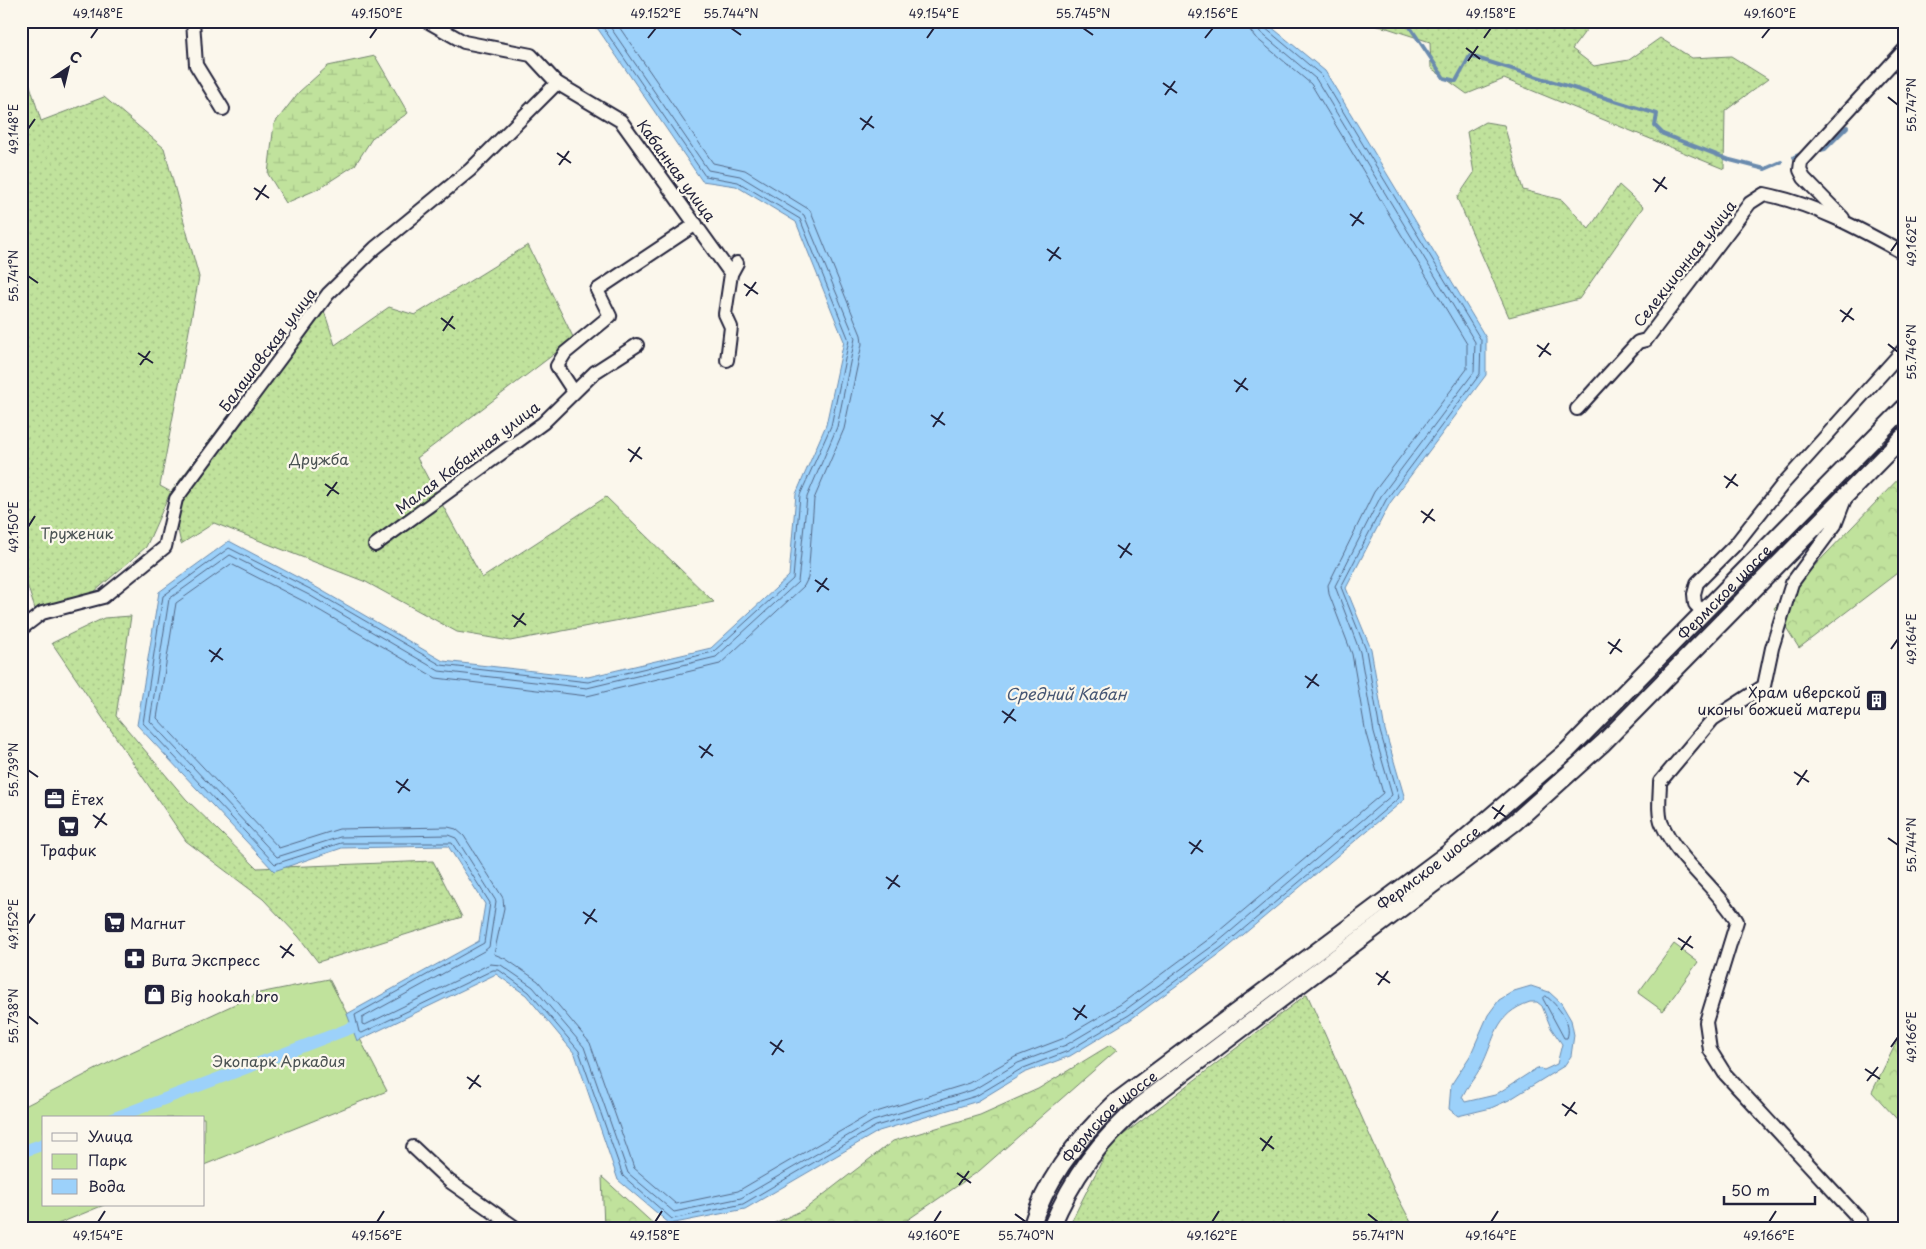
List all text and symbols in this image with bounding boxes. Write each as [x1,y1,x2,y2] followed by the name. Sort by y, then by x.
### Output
[73,4,123,22] text: 49.148°E
[351,4,403,22] text: 49.150°E
[631,4,681,22] text: 49.152°E
[703,4,759,22] text: 55.744°N
[909,4,959,22] text: 49.154°E
[1056,4,1110,22] text: 55.745°N
[1188,4,1238,22] text: 49.156°E
[1466,4,1516,22] text: 49.158°E
[1744,4,1796,22] text: 49.160°E
[42,42,92,92] north arrow
[65,45,86,69] text: С
[1902,78,1920,132] text: 55.747°N
[4,104,22,154] text: 49.148°E
[632,114,722,226] street label: Кабанная улица
[1627,194,1741,331] street label: Селекционная улица
[1902,216,1920,266] text: 49.162°E
[4,250,22,302] text: 55.741°N
[213,282,322,416] street label: Балашовская улица
[1902,324,1920,380] text: 55.746°N
[390,395,544,519] street label: Малая Кабанная улица
[288,447,349,470] park label: Дружба
[4,501,22,553] text: 49.150°E
[41,521,114,544] park label: Труженик
[1671,539,1776,644] street label: Фермское шоссе
[1902,613,1920,665] text: 49.164°E
[1698,680,1861,720] place label: Храм иверской иконы божией матери
[1006,681,1128,705] water label: Средний Кабан
[1865,688,1889,712] building icon: Храм иверской иконы божией матери
[4,743,22,797] text: 55.739°N
[43,786,67,810] office icon: Ётех
[71,787,104,810] place label: Ётех
[56,814,80,838] supermarket icon: Трафик
[1902,817,1920,873] text: 55.744°N
[1371,820,1485,915] street label: Фермское шоссе
[40,838,97,861] place label: Трафик
[4,899,22,949] text: 49.152°E
[102,910,126,934] supermarket icon: Магнит
[130,911,185,934] place label: Магнит
[123,947,147,971] pharmacy icon: Вита Экспресс
[151,948,260,971] place label: Вита Экспресс
[142,983,166,1007] shop icon: Big hookah bro
[170,984,278,1007] place label: Big hookah bro
[4,988,22,1044] text: 55.738°N
[1902,1011,1920,1063] text: 49.166°E
[212,1049,346,1072] park label: Экопарк Аркадия
[1055,1064,1161,1167] street label: Фермское шоссе
[42,1116,205,1206] legend
[88,1124,133,1147] text: Улица
[88,1148,127,1171] text: Парк
[88,1174,126,1197] text: Вода
[1724,1174,1815,1206] scale bar
[1731,1178,1770,1201] text: 50 m
[73,1226,123,1244] text: 49.154°E
[352,1226,402,1244] text: 49.156°E
[630,1226,680,1244] text: 49.158°E
[908,1226,960,1244] text: 49.160°E
[998,1226,1054,1244] text: 55.740°N
[1187,1226,1237,1244] text: 49.162°E
[1352,1226,1404,1244] text: 55.741°N
[1465,1226,1517,1244] text: 49.164°E
[1743,1226,1795,1244] text: 49.166°E

